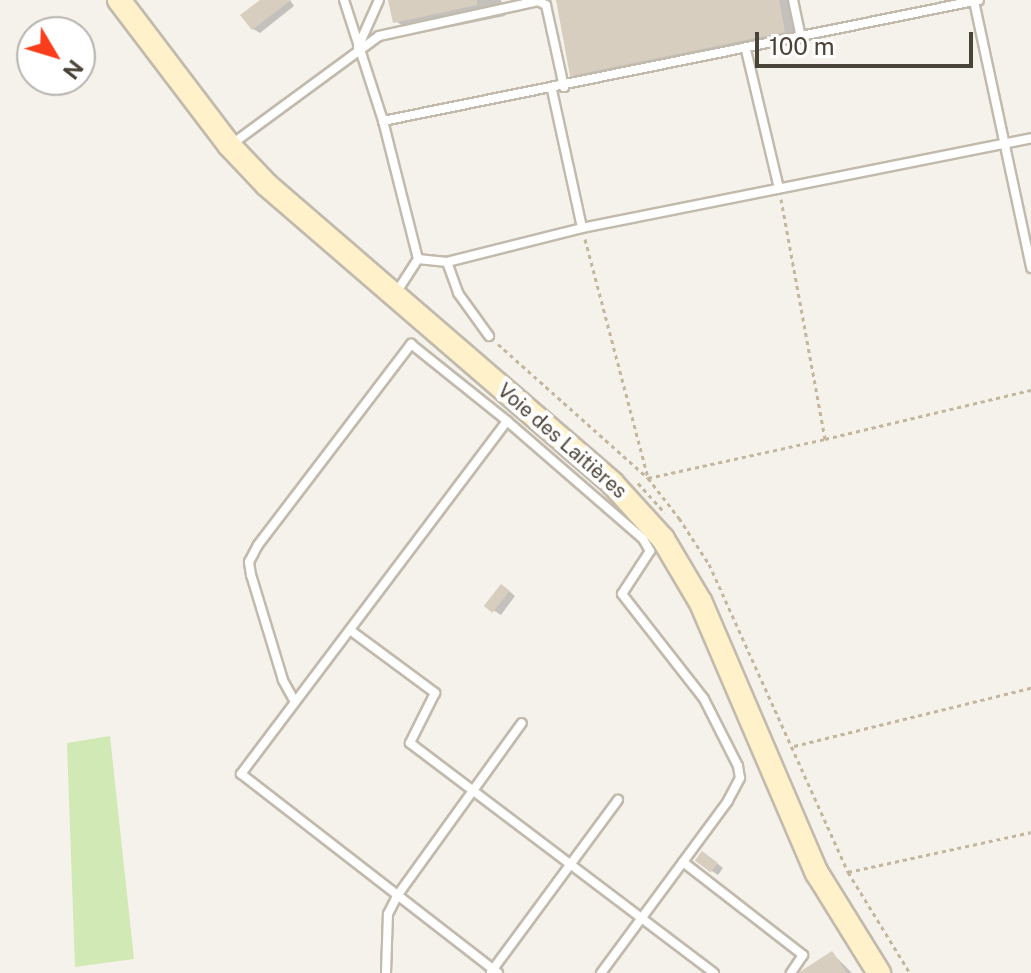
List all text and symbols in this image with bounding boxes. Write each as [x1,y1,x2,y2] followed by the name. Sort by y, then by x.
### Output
[16,16,96,96] north arrow
[759,16,977,66] scale bar
[769,32,835,60] text: 100 m
[58,55,89,84] text: N
[492,378,632,504] street label: Voie des Laitières

